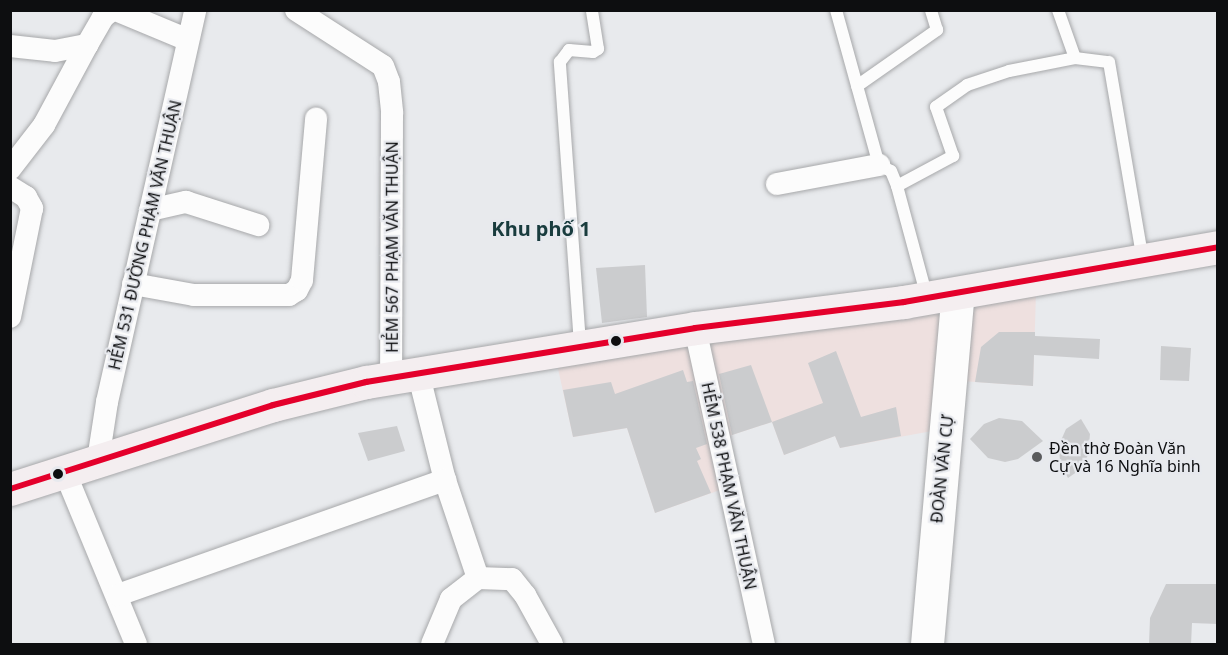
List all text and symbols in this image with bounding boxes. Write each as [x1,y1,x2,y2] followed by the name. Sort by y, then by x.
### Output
[105,98,185,372] street label: HẺM 531 ĐƯỜNG PHẠM VĂN THUẬN
[382,141,402,353] street label: HẺM 567 PHẠM VĂN THUẬN
[491,216,591,240] district label: Khu phố 1
[610,335,622,347] unlabelled marker
[698,380,760,592] street label: HẺM 538 PHẠM VĂN THUẬN
[927,414,957,524] street label: ĐOÀN VĂN CỰ
[1049,438,1201,476] place label: Đền thờ Đoàn Văn Cự và 16 Nghĩa binh
[1030,450,1044,464] marker: Đền thờ Đoàn Văn Cự và 16 Nghĩa binh
[52,468,64,480] unlabelled marker

